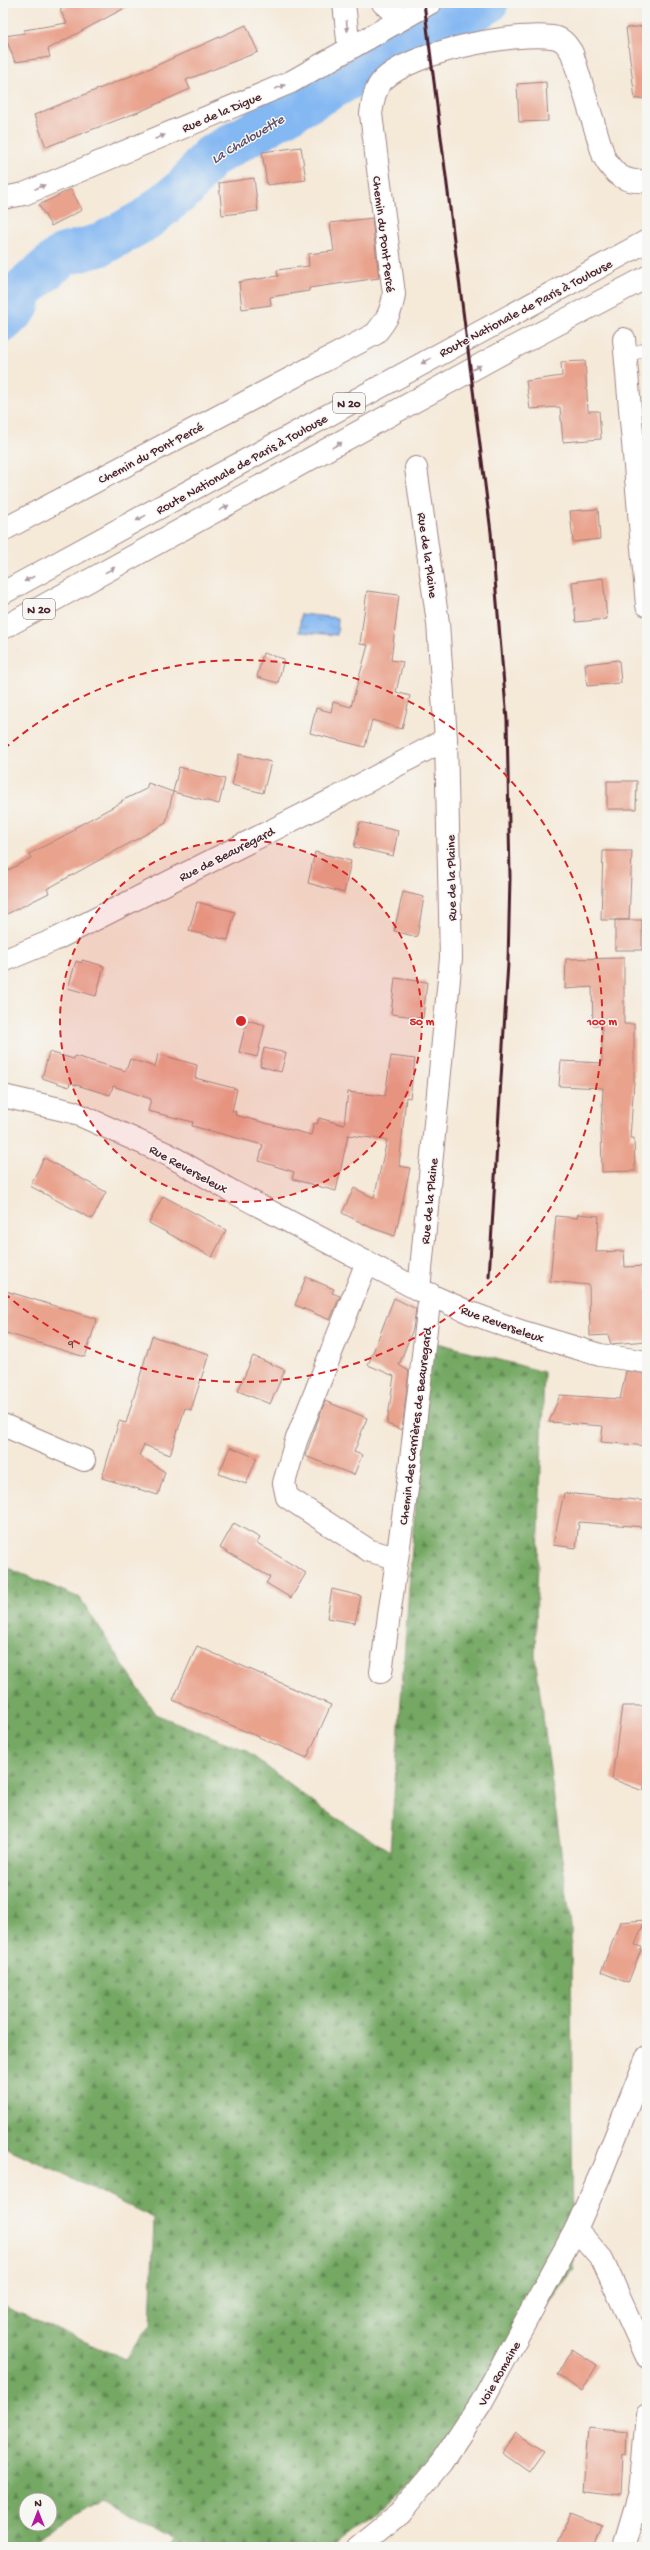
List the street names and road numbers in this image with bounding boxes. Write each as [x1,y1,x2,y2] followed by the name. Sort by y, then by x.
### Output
[180,90,264,137] street label: Rue de la Digue
[368,175,397,294] street label: Chemin du Pont Percé
[437,257,616,361] street label: Route Nationale de Paris à Toulouse
[333,393,365,413] road number: N 20
[154,412,331,519] street label: Route Nationale de Paris à Toulouse
[96,420,207,488] street label: Chemin du Pont Percé
[413,512,440,599] street label: Rue de la Plaine
[23,599,55,619] road number: N 20
[177,824,279,886] street label: Rue de Beauregard
[444,834,461,921] street label: Rue de la Plaine
[146,1142,230,1198] street label: Rue Reverseleux
[419,1157,442,1245] street label: Rue de la Plaine
[459,1303,546,1347] street label: Rue Reverseleux
[397,1325,436,1526] street label: Chemin des Carrières de Beauregard
[475,2339,525,2410] street label: Voie Romaine

